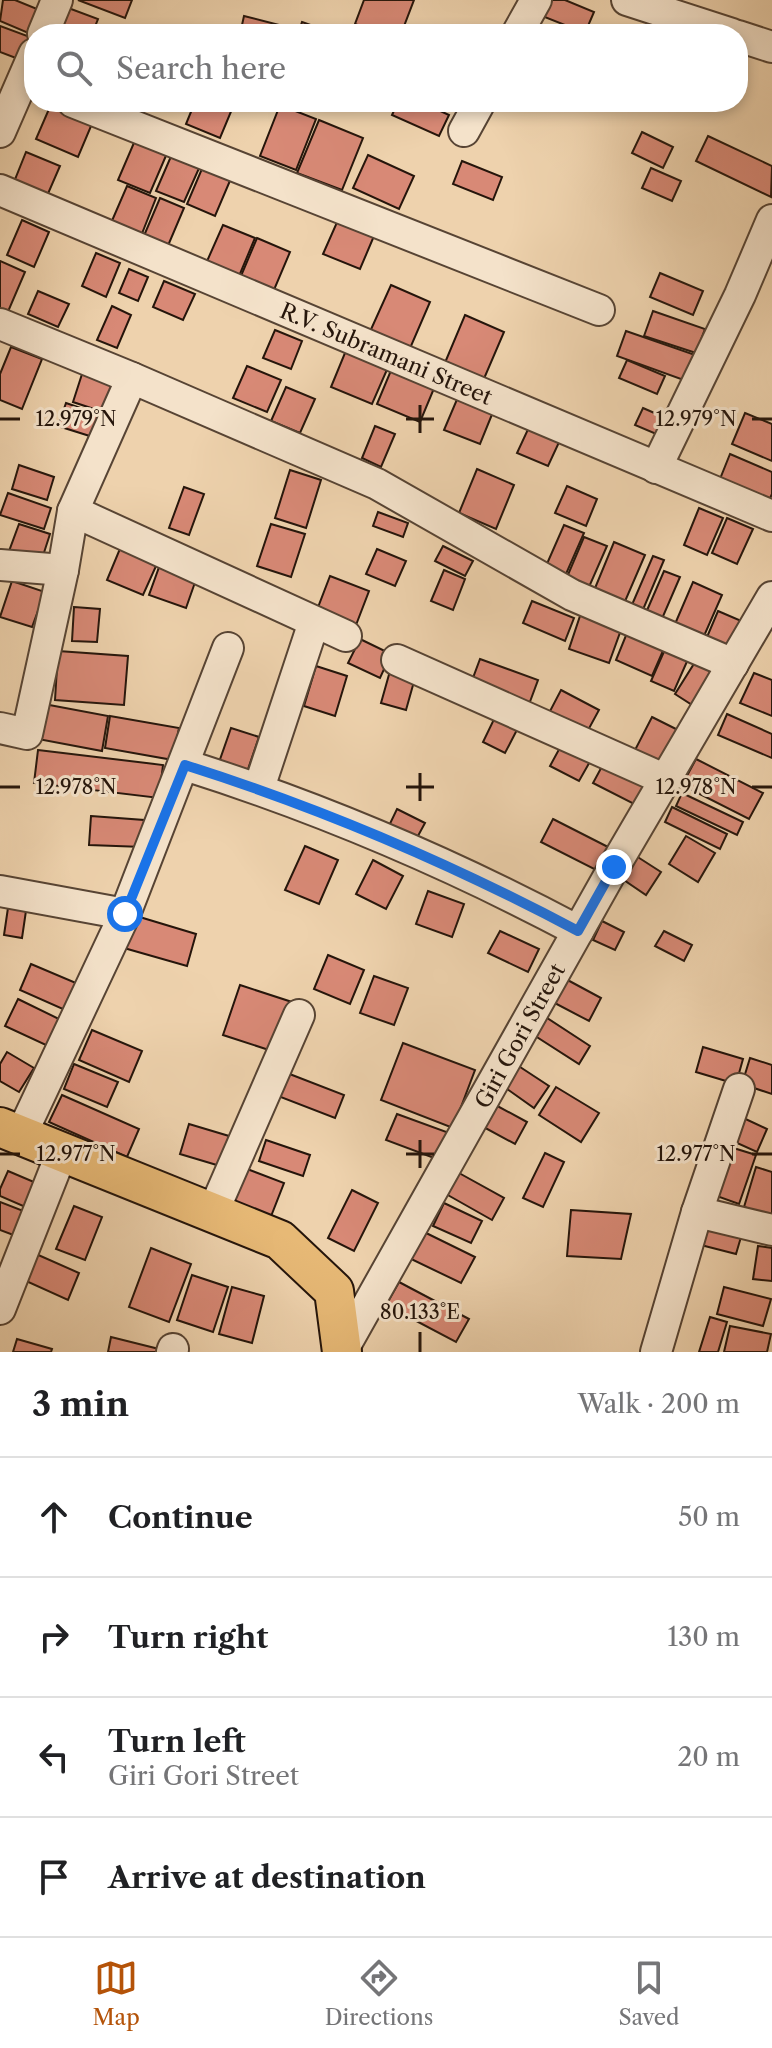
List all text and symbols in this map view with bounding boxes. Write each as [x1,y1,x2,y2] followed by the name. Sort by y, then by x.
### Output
[24,24,748,112] search box
[52,46,96,90] icon: search
[116,50,286,87] text: Search here
[276,297,496,411] street label: R.V. Subramani Street
[35,407,117,431] text: 12.979°N
[655,407,737,431] text: 12.979°N
[35,775,117,799] text: 12.978°N
[655,775,737,799] text: 12.978°N
[596,849,632,885] route end
[107,896,143,932] route start
[469,959,571,1113] street label: Giri Gori Street
[36,1142,116,1166] text: 12.977°N
[656,1142,736,1166] text: 12.977°N
[380,1300,460,1324] text: 80.133°E
[32,1383,129,1425] text: 3 min
[578,1388,740,1420] text: Walk · 200 m
[32,1495,76,1539] icon: ahead
[108,1499,253,1536] text: Continue
[678,1501,740,1533] text: 50 m
[32,1615,76,1659] icon: right
[108,1619,268,1656] text: Turn right
[667,1621,740,1653] text: 130 m
[108,1723,245,1760] text: Turn left
[32,1735,76,1779] icon: left
[677,1741,740,1773] text: 20 m
[108,1760,299,1792] text: Giri Gori Street
[32,1855,76,1899] icon: arrive
[108,1859,426,1896] text: Arrive at destination
[92,1956,140,2031] tab: Map
[325,1956,433,2031] tab: Directions
[618,1956,679,2031] tab: Saved

